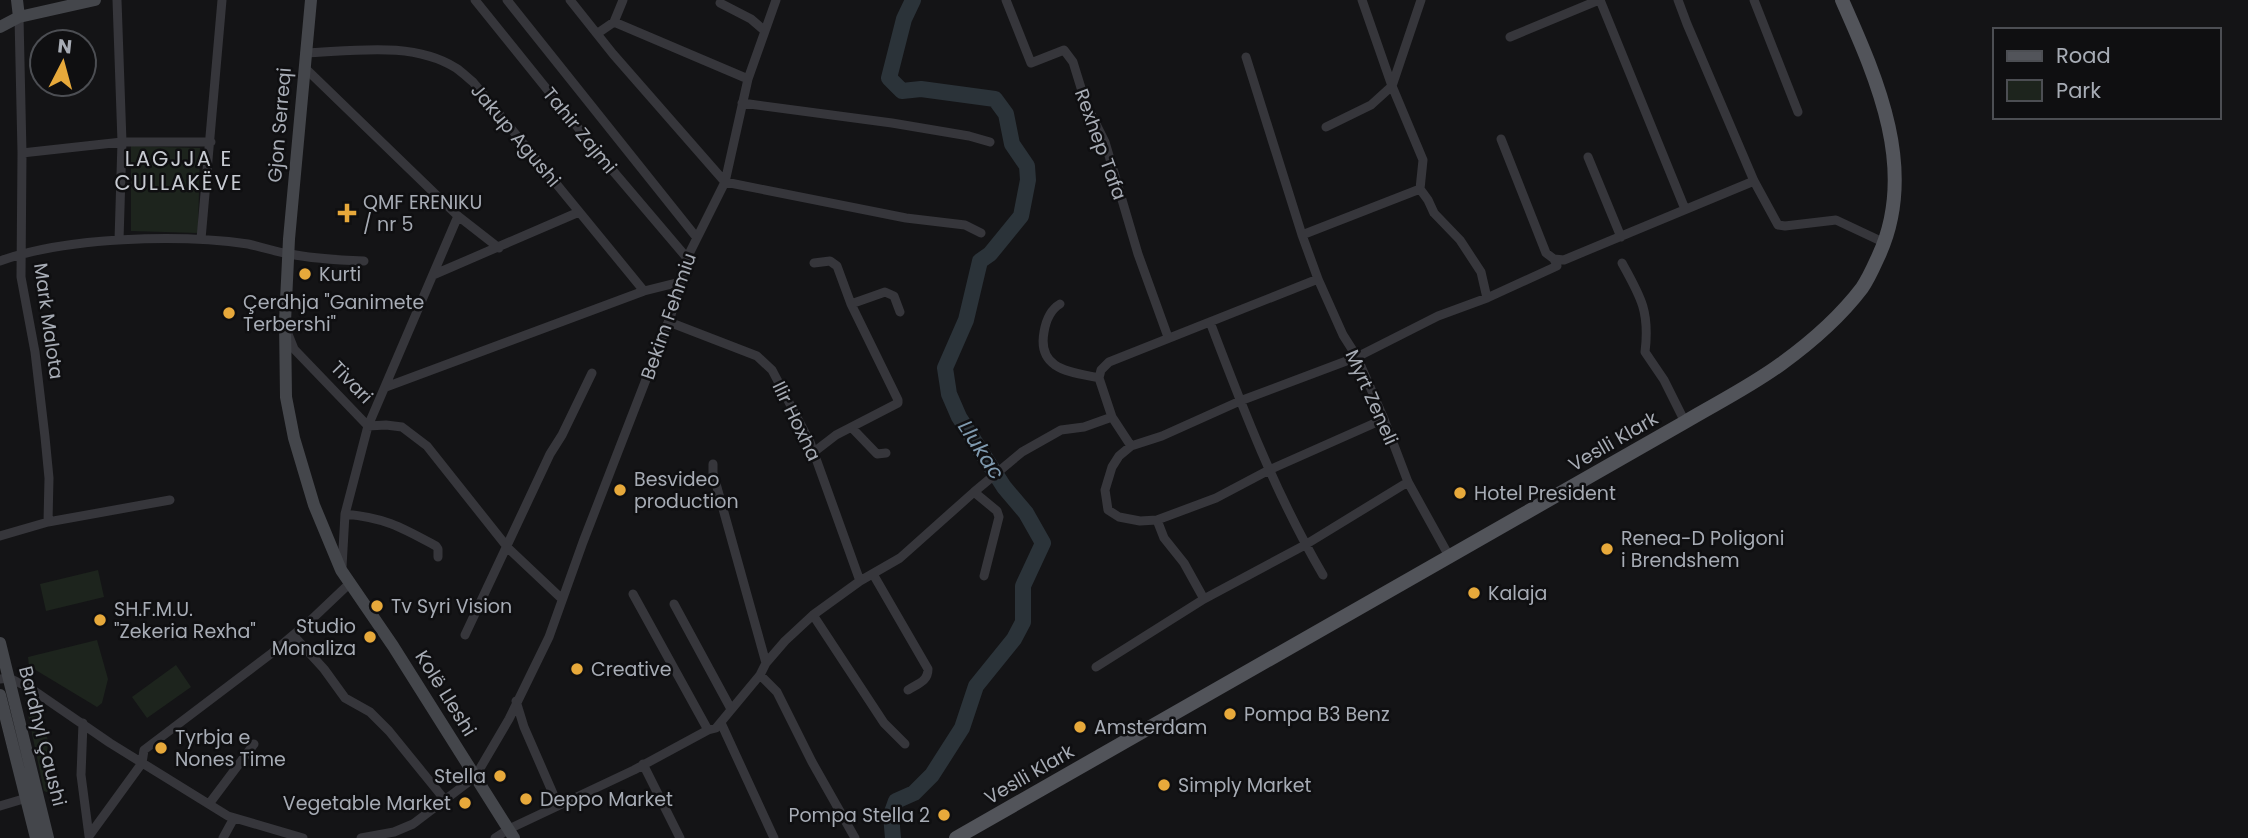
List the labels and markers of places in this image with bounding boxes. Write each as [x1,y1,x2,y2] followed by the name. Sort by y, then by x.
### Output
[363,189,482,238] place label: QMF ERENIKU / nr 5
[337,203,357,223] marker: QMF ERENIKU / nr 5
[319,261,361,288] place label: Kurti
[297,266,313,282] marker: Kurti
[243,289,424,338] place label: Çerdhja "Ganimete Terbershi"
[221,305,237,321] marker: Çerdhja "Ganimete Terbershi"
[634,466,739,515] place label: Besvideo production
[1474,480,1616,507] place label: Hotel President
[612,482,628,498] marker: Besvideo production
[1452,485,1468,501] marker: Hotel President
[1621,525,1784,574] place label: Renea-D Poligoni i Brendshem
[1599,541,1615,557] marker: Renea-D Poligoni i Brendshem
[1488,580,1547,607] place label: Kalaja
[1466,585,1482,601] marker: Kalaja
[391,593,512,620] place label: Tv Syri Vision
[114,596,256,645] place label: SH.F.M.U. "Zekeria Rexha"
[369,598,385,614] marker: Tv Syri Vision
[92,612,108,628] marker: SH.F.M.U. "Zekeria Rexha"
[272,613,356,662] place label: Studio Monaliza
[362,629,378,645] marker: Studio Monaliza
[591,656,671,683] place label: Creative
[569,661,585,677] marker: Creative
[1244,701,1390,728] place label: Pompa B3 Benz
[1222,706,1238,722] marker: Pompa B3 Benz
[1094,714,1207,741] place label: Amsterdam
[1072,719,1088,735] marker: Amsterdam
[175,724,286,773] place label: Tyrbja e Nones Time
[153,740,169,756] marker: Tyrbja e Nones Time
[434,763,486,790] place label: Stella
[492,768,508,784] marker: Stella
[1178,772,1312,799] place label: Simply Market
[1156,777,1172,793] marker: Simply Market
[540,786,673,813] place label: Deppo Market
[283,790,451,817] place label: Vegetable Market
[518,791,534,807] marker: Deppo Market
[457,795,473,811] marker: Vegetable Market
[788,802,930,829] place label: Pompa Stella 2
[936,807,952,823] marker: Pompa Stella 2

